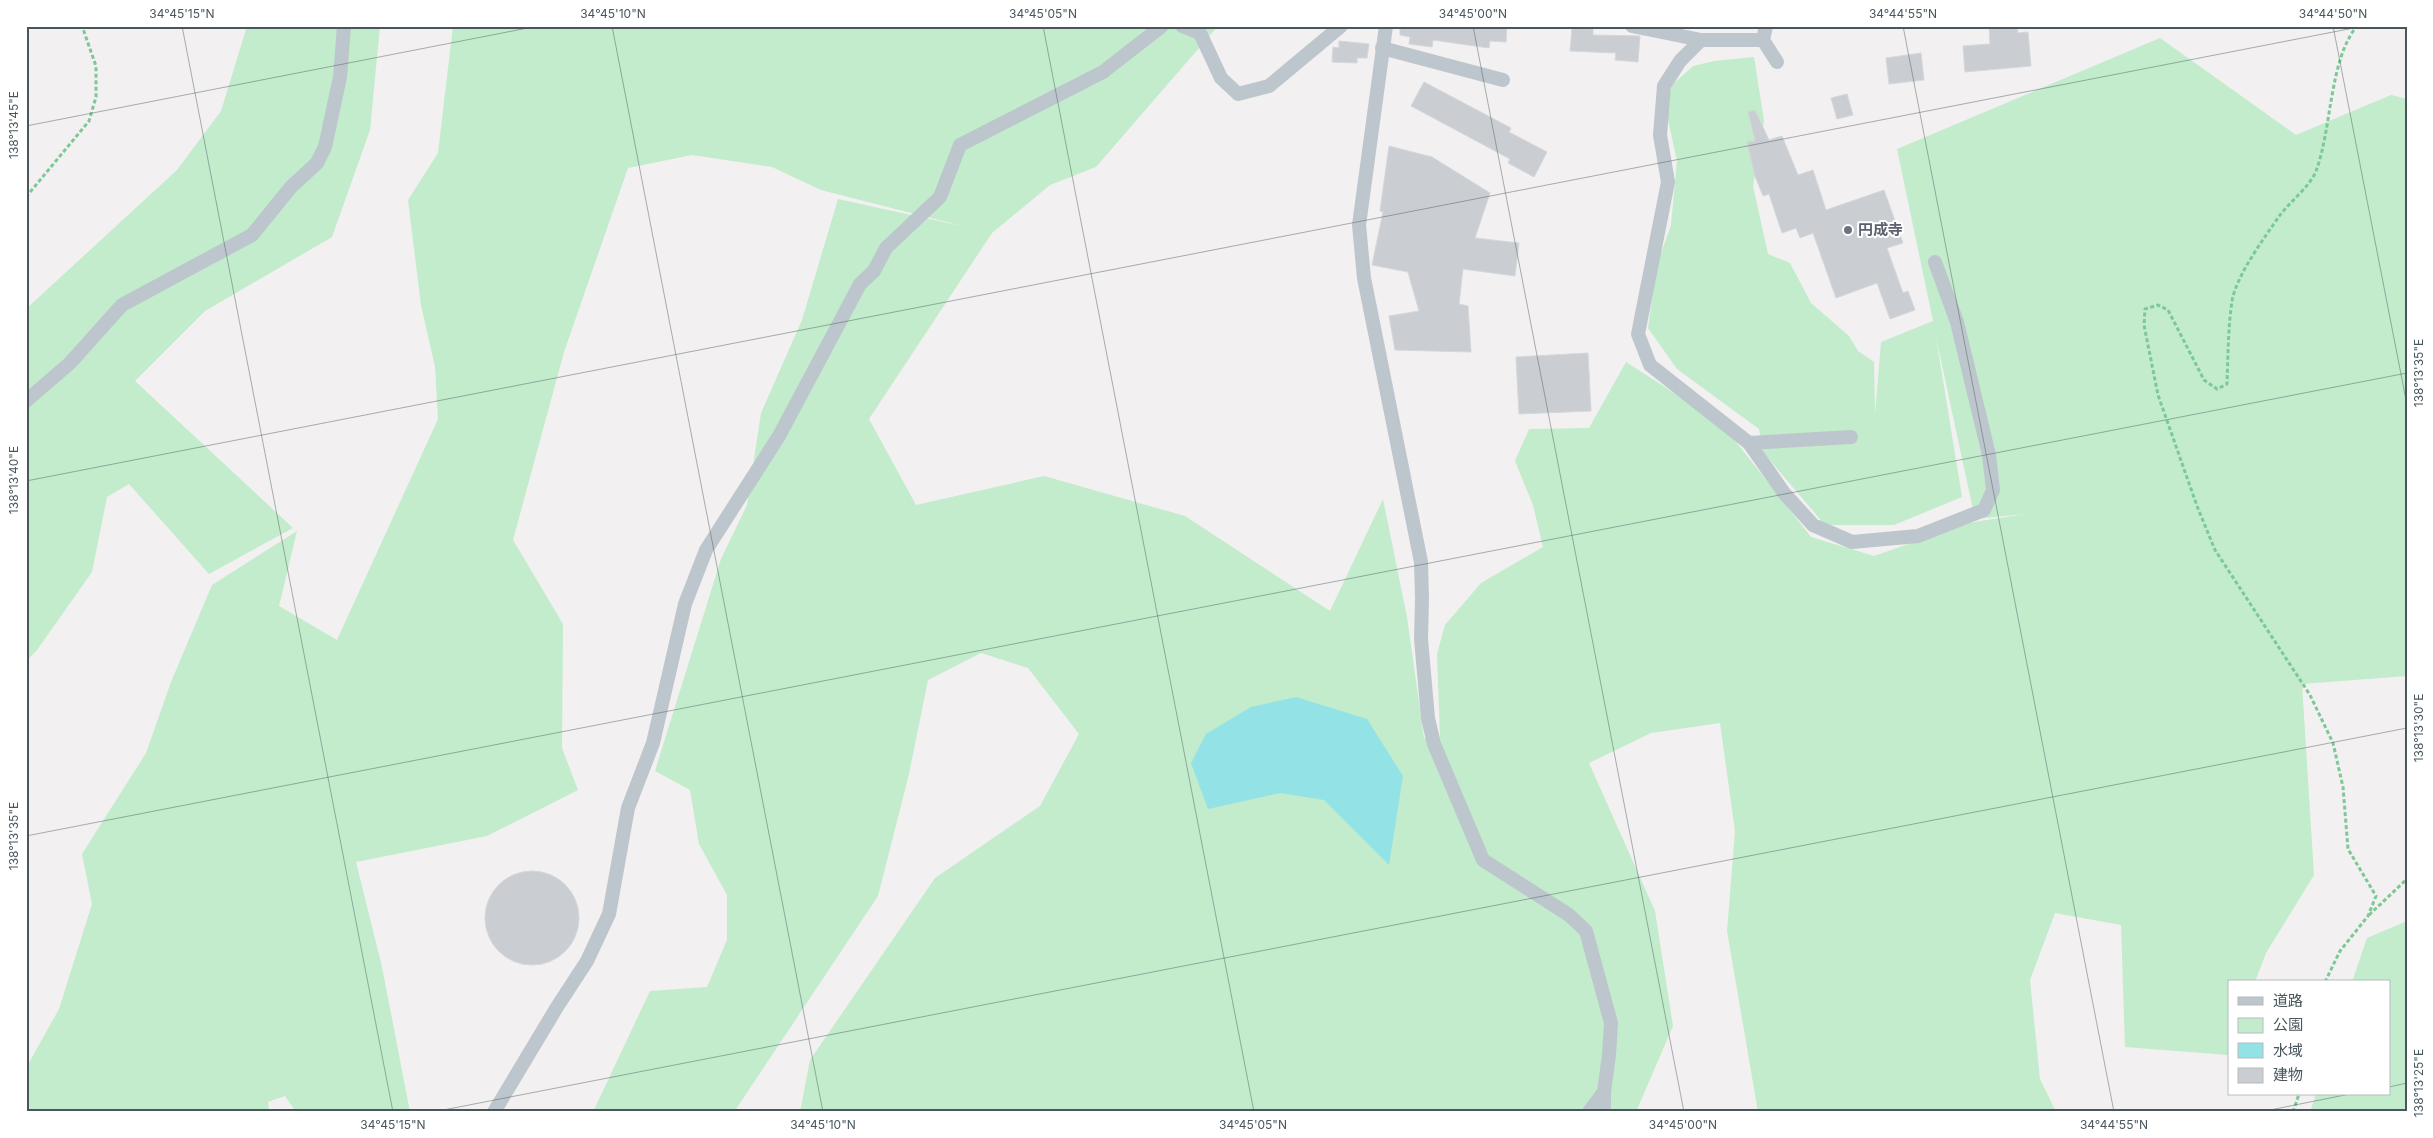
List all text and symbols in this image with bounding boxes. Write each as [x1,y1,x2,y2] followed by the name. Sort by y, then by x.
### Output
[149,6,215,21] text: 34°45'15"N
[580,6,646,21] text: 34°45'10"N
[1009,6,1077,21] text: 34°45'05"N
[1439,6,1507,21] text: 34°45'00"N
[1869,6,1937,21] text: 34°44'55"N
[2299,6,2367,21] text: 34°44'50"N
[6,91,21,159] text: 138°13'45"E
[1858,220,1903,239] place label: 円成寺
[1842,224,1854,236] marker: 円成寺
[2411,339,2426,407] text: 138°13'35"E
[6,446,21,514] text: 138°13'40"E
[2411,694,2426,762] text: 138°13'30"E
[6,802,21,870] text: 138°13'35"E
[2228,980,2390,1096] legend
[2273,991,2303,1010] text: 道路
[2273,1015,2303,1034] text: 公園
[2273,1041,2303,1060] text: 水域
[2411,1049,2426,1117] text: 138°13'25"E
[2273,1065,2303,1084] text: 建物
[360,1117,426,1132] text: 34°45'15"N
[790,1117,856,1132] text: 34°45'10"N
[1219,1117,1287,1132] text: 34°45'05"N
[1649,1117,1717,1132] text: 34°45'00"N
[2080,1117,2148,1132] text: 34°44'55"N

